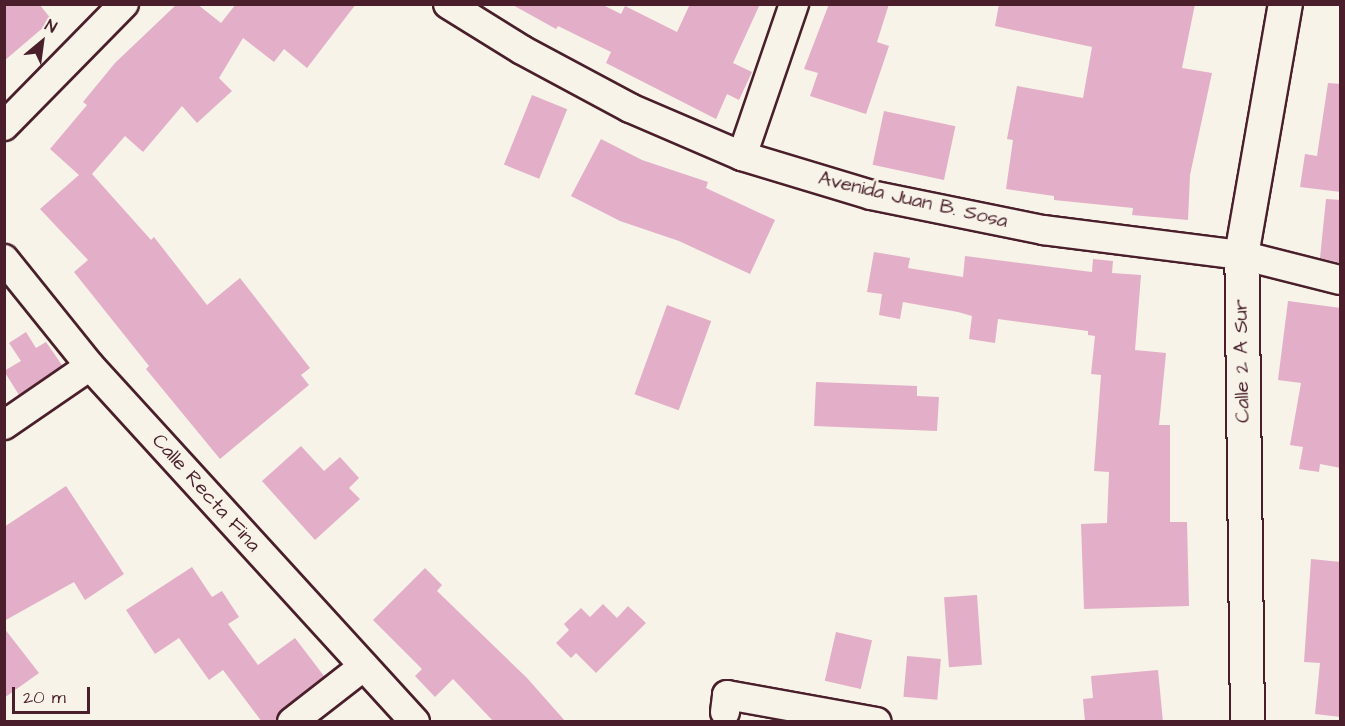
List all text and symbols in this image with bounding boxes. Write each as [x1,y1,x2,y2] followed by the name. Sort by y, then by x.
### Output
[12,12,72,72] north arrow
[41,14,60,38] text: N
[816,167,1010,233] street label: Avenida Juan B. Sosa
[1229,299,1255,423] street label: Calle 2 A Sur
[147,429,265,557] street label: Calle Recta Fina
[15,675,93,713] scale bar
[23,685,66,710] text: 20 m

